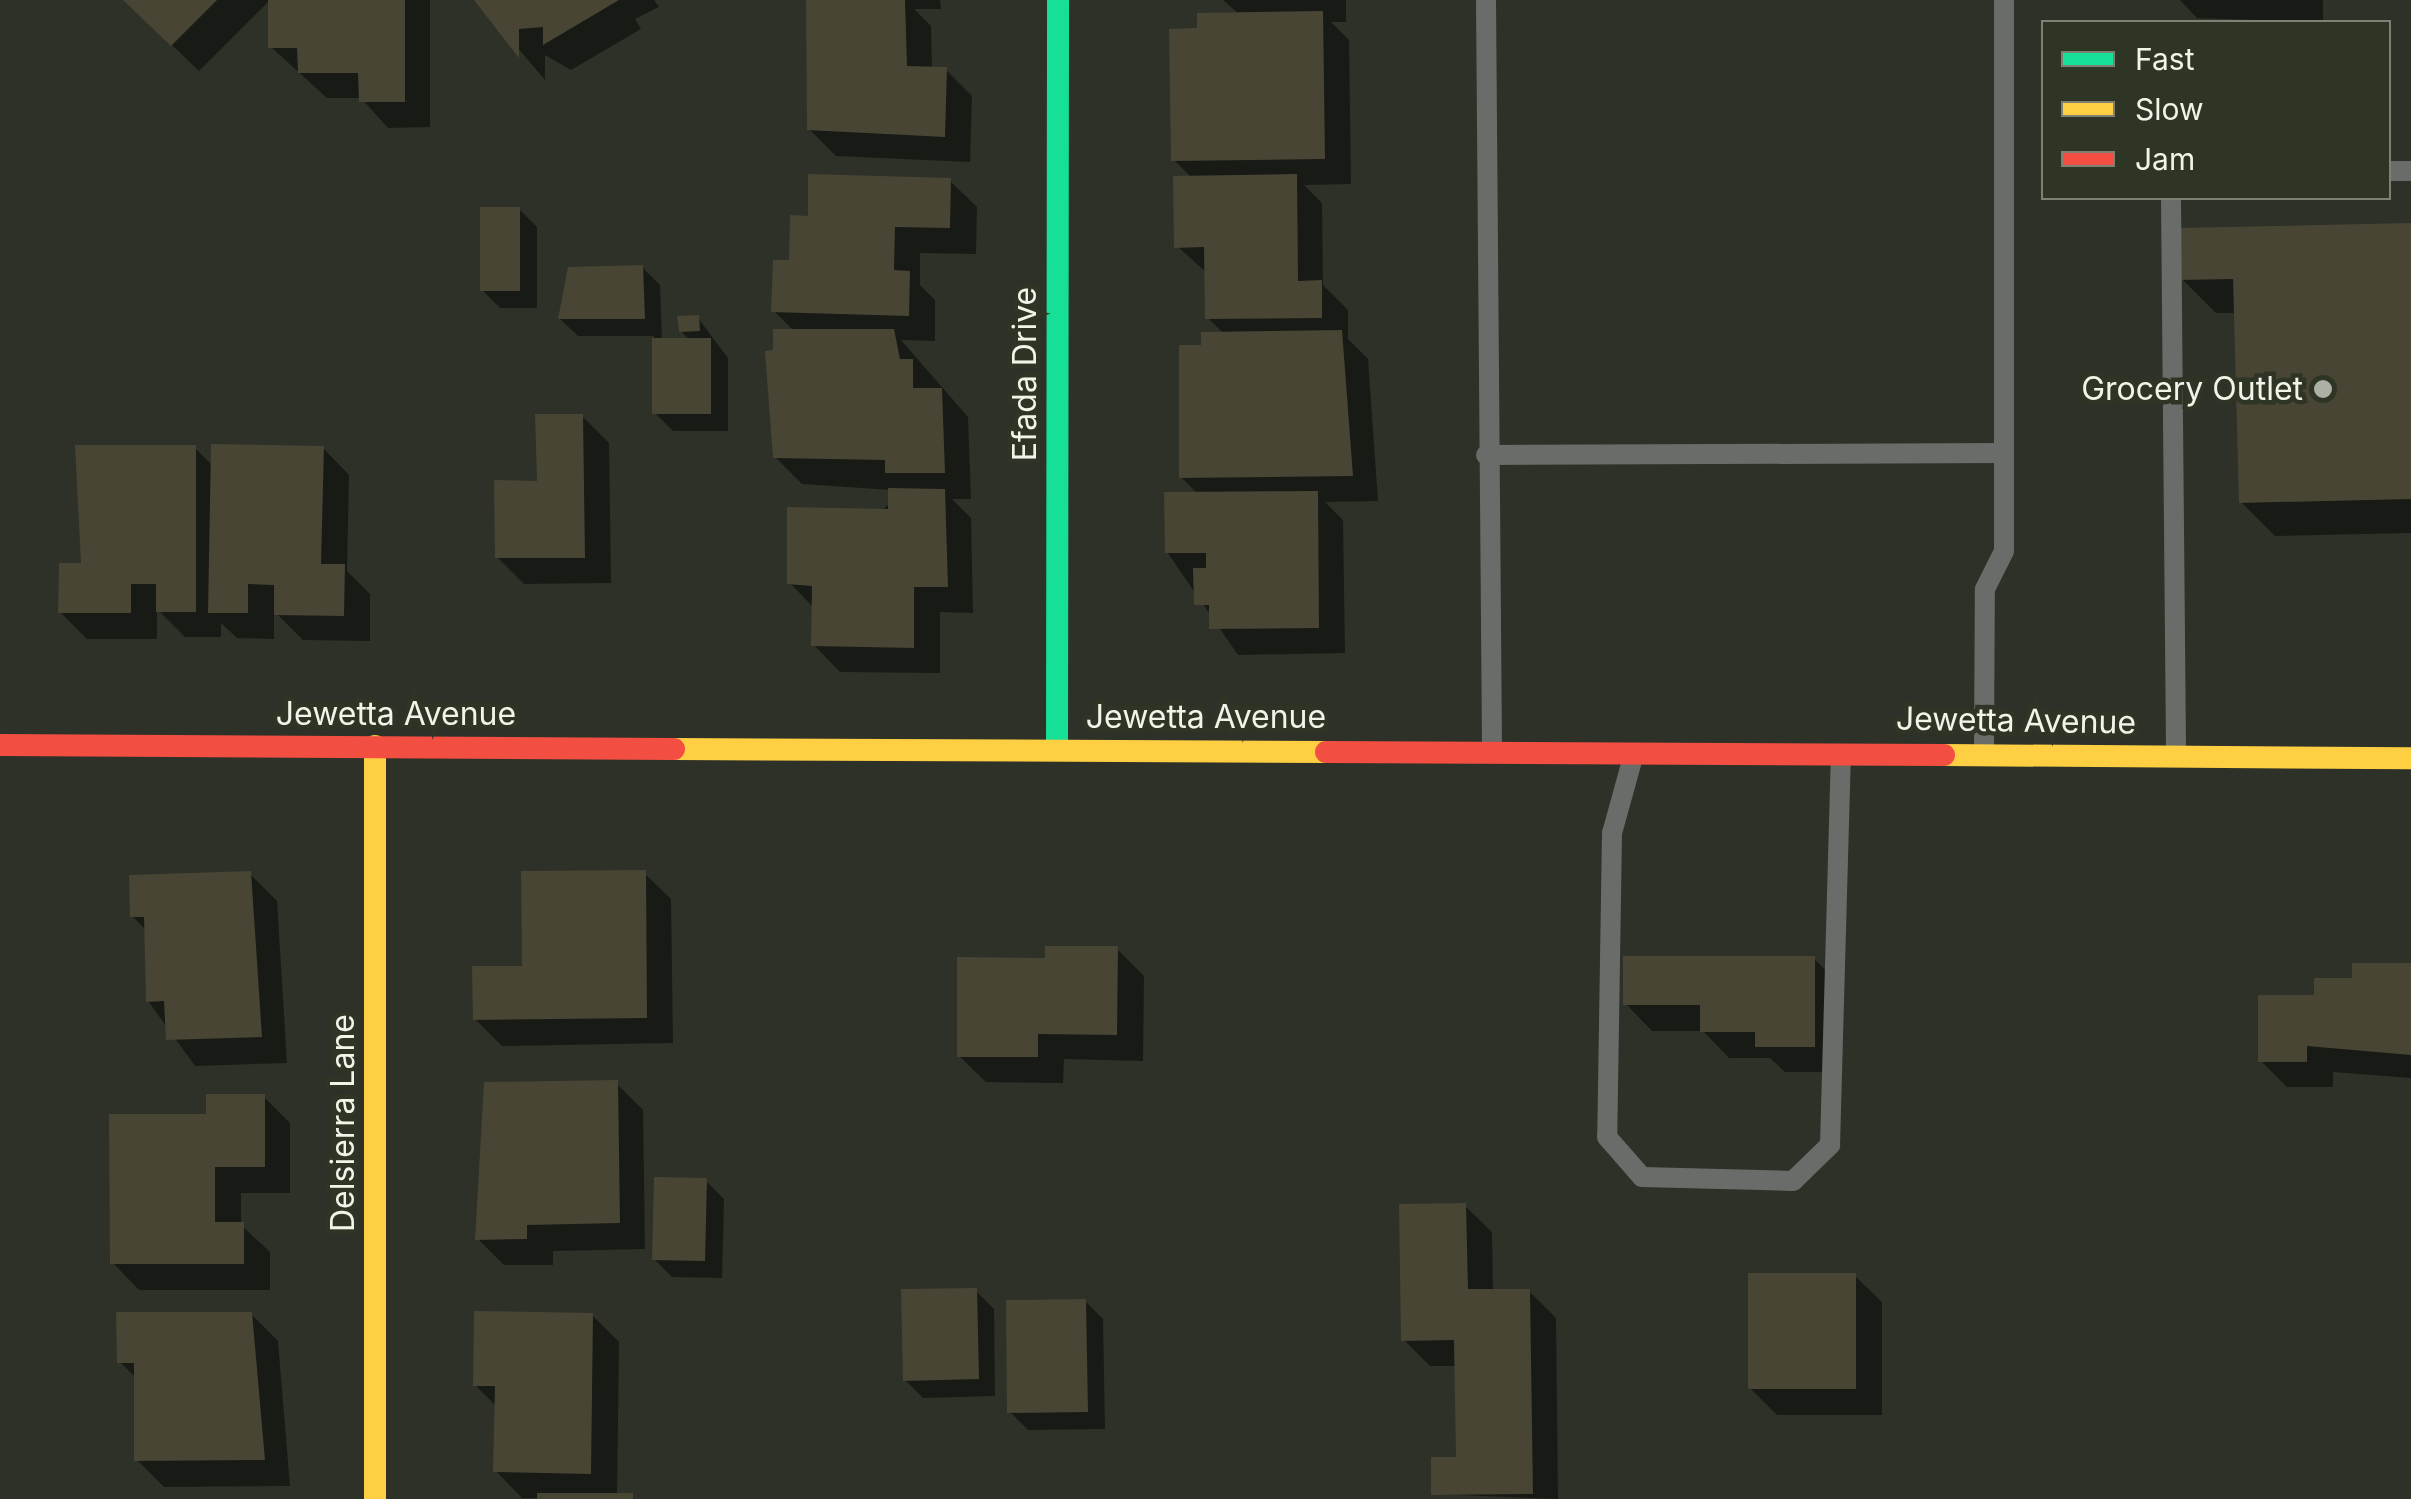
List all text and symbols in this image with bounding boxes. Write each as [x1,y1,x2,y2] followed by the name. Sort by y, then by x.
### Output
[2041,20,2391,200] legend
[2135,41,2194,77] text: Fast
[2135,91,2204,127] text: Slow
[2135,141,2195,177] text: Jam
[1006,287,1044,461] street label: Efada Drive
[2081,370,2303,408] place label: Grocery Outlet
[2312,378,2334,400] marker: Grocery Outlet
[276,695,516,733] street label: Jewetta Avenue
[1086,698,1326,736] street label: Jewetta Avenue
[1896,700,2136,742] street label: Jewetta Avenue
[324,1014,362,1232] street label: Delsierra Lane

